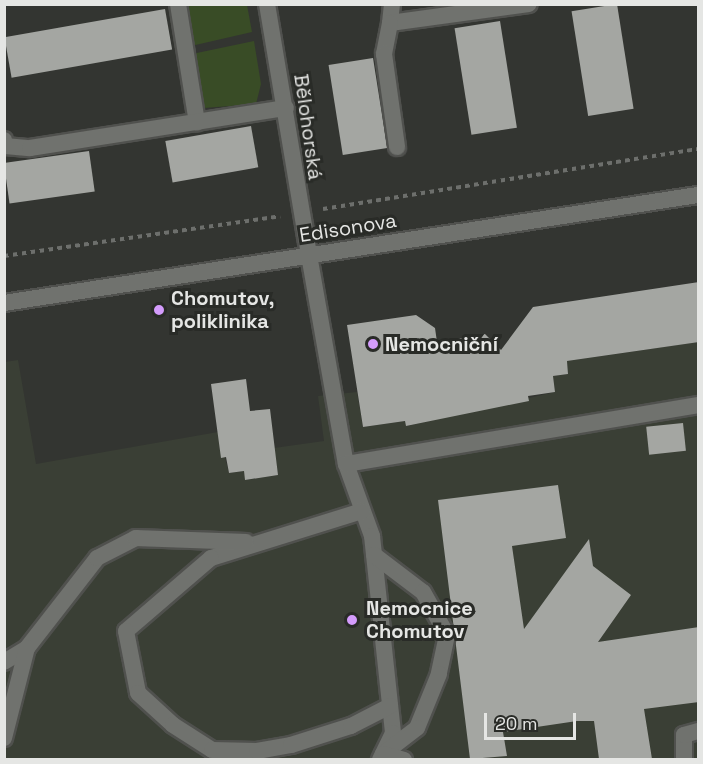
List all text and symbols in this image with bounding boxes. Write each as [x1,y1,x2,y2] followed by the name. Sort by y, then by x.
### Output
[289,72,327,182] street label: Bělohorská
[298,208,398,248] street label: Edisonova
[171,286,274,333] place label: Chomutov, poliklinika
[152,303,166,317] marker: Chomutov, poliklinika
[385,332,498,356] place label: Nemocniční
[366,337,380,351] marker: Nemocniční
[366,596,473,643] place label: Nemocnice Chomutov
[343,611,361,629] marker: Nemocnice Chomutov
[487,701,578,739] scale bar
[495,712,538,735] text: 20 m

